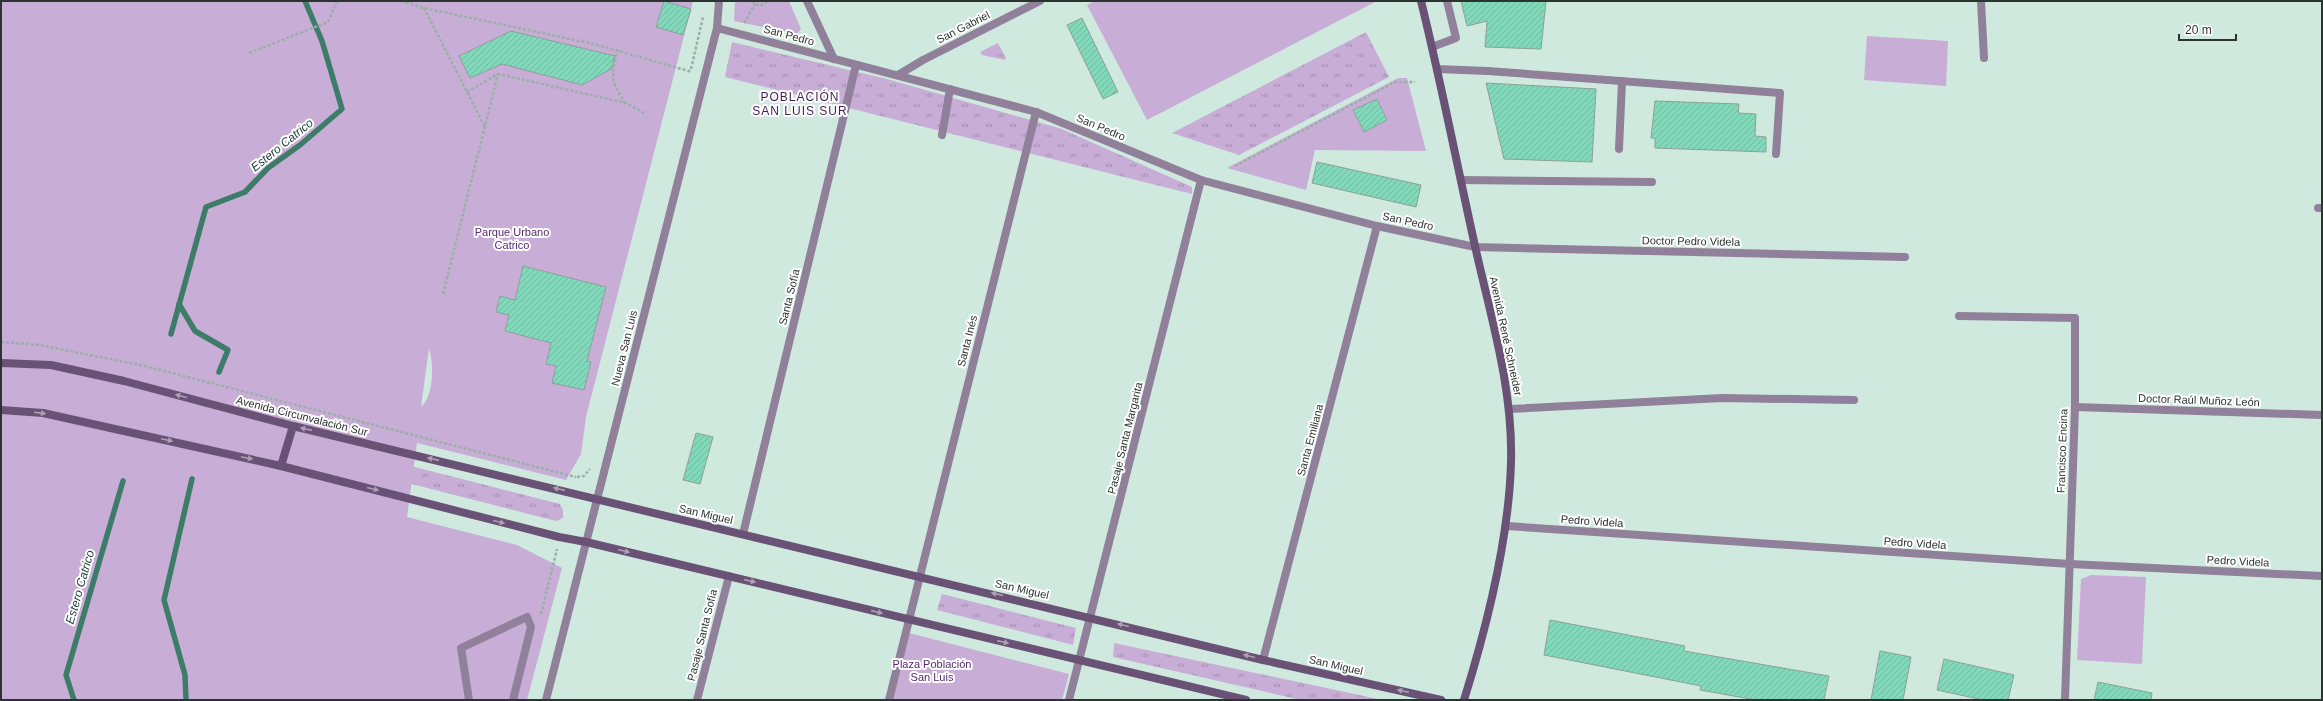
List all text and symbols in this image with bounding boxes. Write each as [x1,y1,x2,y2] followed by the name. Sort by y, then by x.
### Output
[934,8,992,46] street label: San Gabriel
[2179,16,2236,42] scale bar
[762,22,816,48] street label: San Pedro
[2185,23,2212,37] text: 20 m
[752,89,848,118] district label: POBLACIÓN SAN LUIS SUR
[1075,111,1127,143] street label: San Pedro
[248,115,316,174] water label: Estero Catrico
[1381,210,1435,232] street label: San Pedro
[475,226,549,251] park label: Parque Urbano Catrico
[1642,234,1741,248] street label: Doctor Pedro Videla
[776,267,802,326] street label: Santa Sofía
[1488,275,1525,397] street label: Avenida René Schneider
[609,308,639,387] street label: Nueva San Luis
[955,314,979,368] street label: Santa Inés
[1105,380,1145,495] street label: Pasaje Santa Margarita
[2138,392,2260,408] street label: Doctor Raúl Muñoz León
[174,393,186,399] one-way arrow
[235,394,369,438] street label: Avenida Circunvalación Sur
[1295,402,1326,477] street label: Santa Emiliana
[2055,408,2069,493] street label: Francisco Encina
[34,410,46,416] one-way arrow
[300,426,312,432] one-way arrow
[161,438,173,444] one-way arrow
[240,456,253,462] one-way arrow
[427,456,439,462] one-way arrow
[553,486,565,492] one-way arrow
[366,487,379,493] one-way arrow
[678,502,734,526] street label: San Miguel
[1560,513,1625,529] street label: Pedro Videla
[492,519,505,525] one-way arrow
[1883,535,1948,551] street label: Pedro Videla
[63,548,97,625] water label: Estero Catrico
[618,548,630,554] one-way arrow
[2206,553,2271,569] street label: Pedro Videla
[994,577,1050,601] street label: San Miguel
[744,579,757,585] one-way arrow
[685,587,719,682] street label: Pasaje Santa Sofía
[990,591,1003,597] one-way arrow
[871,609,883,615] one-way arrow
[1117,622,1129,628] one-way arrow
[997,639,1009,645] one-way arrow
[1243,653,1255,659] one-way arrow
[1308,653,1364,677] street label: San Miguel
[893,658,971,683] park label: Plaza Población San Luis
[1397,688,1409,694] one-way arrow

